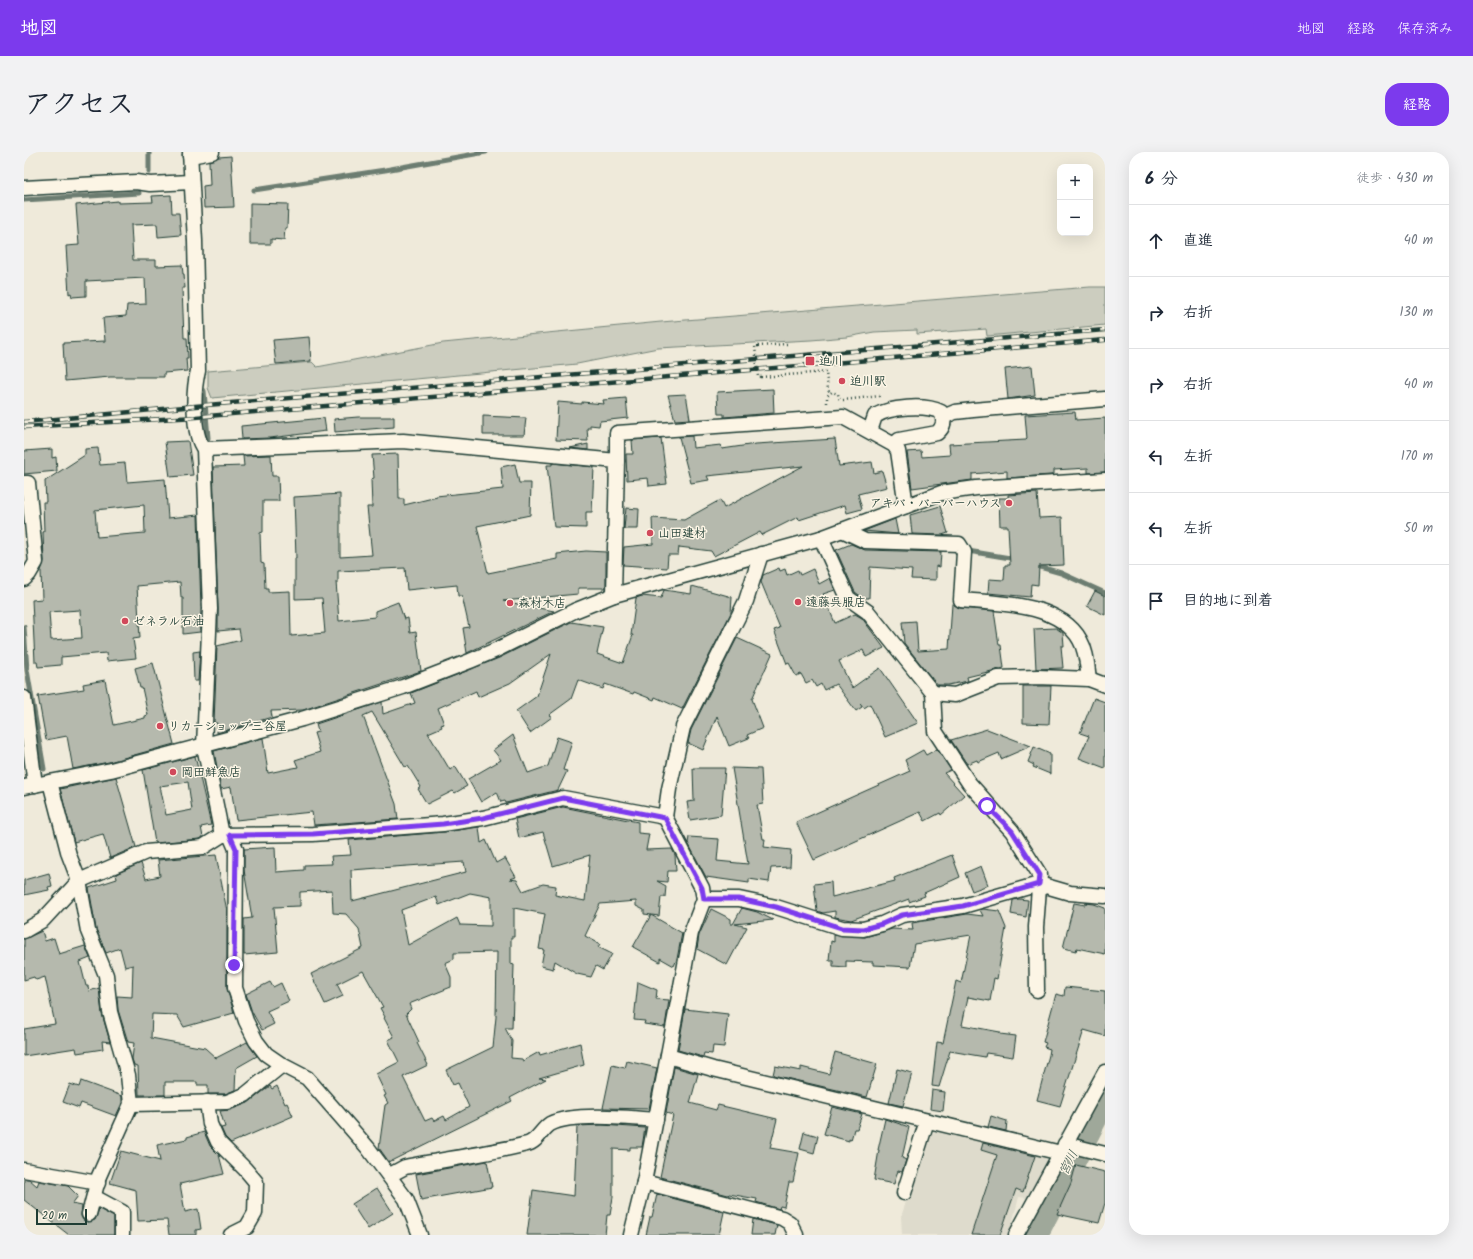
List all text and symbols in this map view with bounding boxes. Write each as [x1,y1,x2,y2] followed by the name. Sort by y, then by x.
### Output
[20,14,58,44] text: 地図
[1297,18,1325,40] text: 地図
[1347,18,1375,40] text: 経路
[1397,18,1453,40] text: 保存済み
[24,83,134,128] text: アクセス
[1385,83,1449,126] button: 経路
[1057,164,1093,236] map controls
[1057,164,1093,200] button: +
[1145,166,1178,193] text: 6 分
[1357,168,1433,189] text: 徒歩 · 430 m
[1057,200,1093,236] button: −
[1183,229,1213,253] text: 直進
[1145,230,1167,252] icon: ahead
[1404,230,1433,251] text: 40 m
[1183,301,1213,325] text: 右折
[1145,302,1167,324] icon: right
[1399,302,1433,323] text: 130 m
[819,352,843,371] place label: 迫川
[804,355,816,367] marker: 迫川
[850,372,886,391] place label: 迫川駅
[1183,373,1213,397] text: 右折
[1145,374,1167,396] icon: right
[1404,374,1433,395] text: 40 m
[837,376,847,386] marker: 迫川駅
[1183,445,1213,469] text: 左折
[1145,446,1167,468] icon: left
[1401,446,1433,467] text: 170 m
[870,494,1001,513] place label: アキバ・バーバーハウス
[1004,498,1014,508] marker: アキバ・バーバーハウス
[1183,517,1213,541] text: 左折
[1145,518,1167,540] icon: left
[1404,518,1433,539] text: 50 m
[658,524,706,543] place label: 山田建材
[645,528,655,538] marker: 山田建材
[1183,589,1273,613] text: 目的地に到着
[1145,590,1167,612] icon: arrive
[806,593,866,612] place label: 遠藤呉服店
[518,594,566,613] place label: 森材木店
[793,597,803,607] marker: 遠藤呉服店
[505,598,515,608] marker: 森材木店
[133,612,205,631] place label: ゼネラル石油
[120,616,130,626] marker: ゼネラル石油
[168,717,287,736] place label: リカーショップ三谷屋
[155,721,165,731] marker: リカーショップ三谷屋
[181,763,241,782] place label: 岡田鮮魚店
[168,767,178,777] marker: 岡田鮮魚店
[978,797,996,815] route start
[225,956,243,974] route end
[1054,1147,1084,1179] water label: 宮川
[36,1207,87,1226] scale bar
[42,1207,67,1225] text: 20 m

